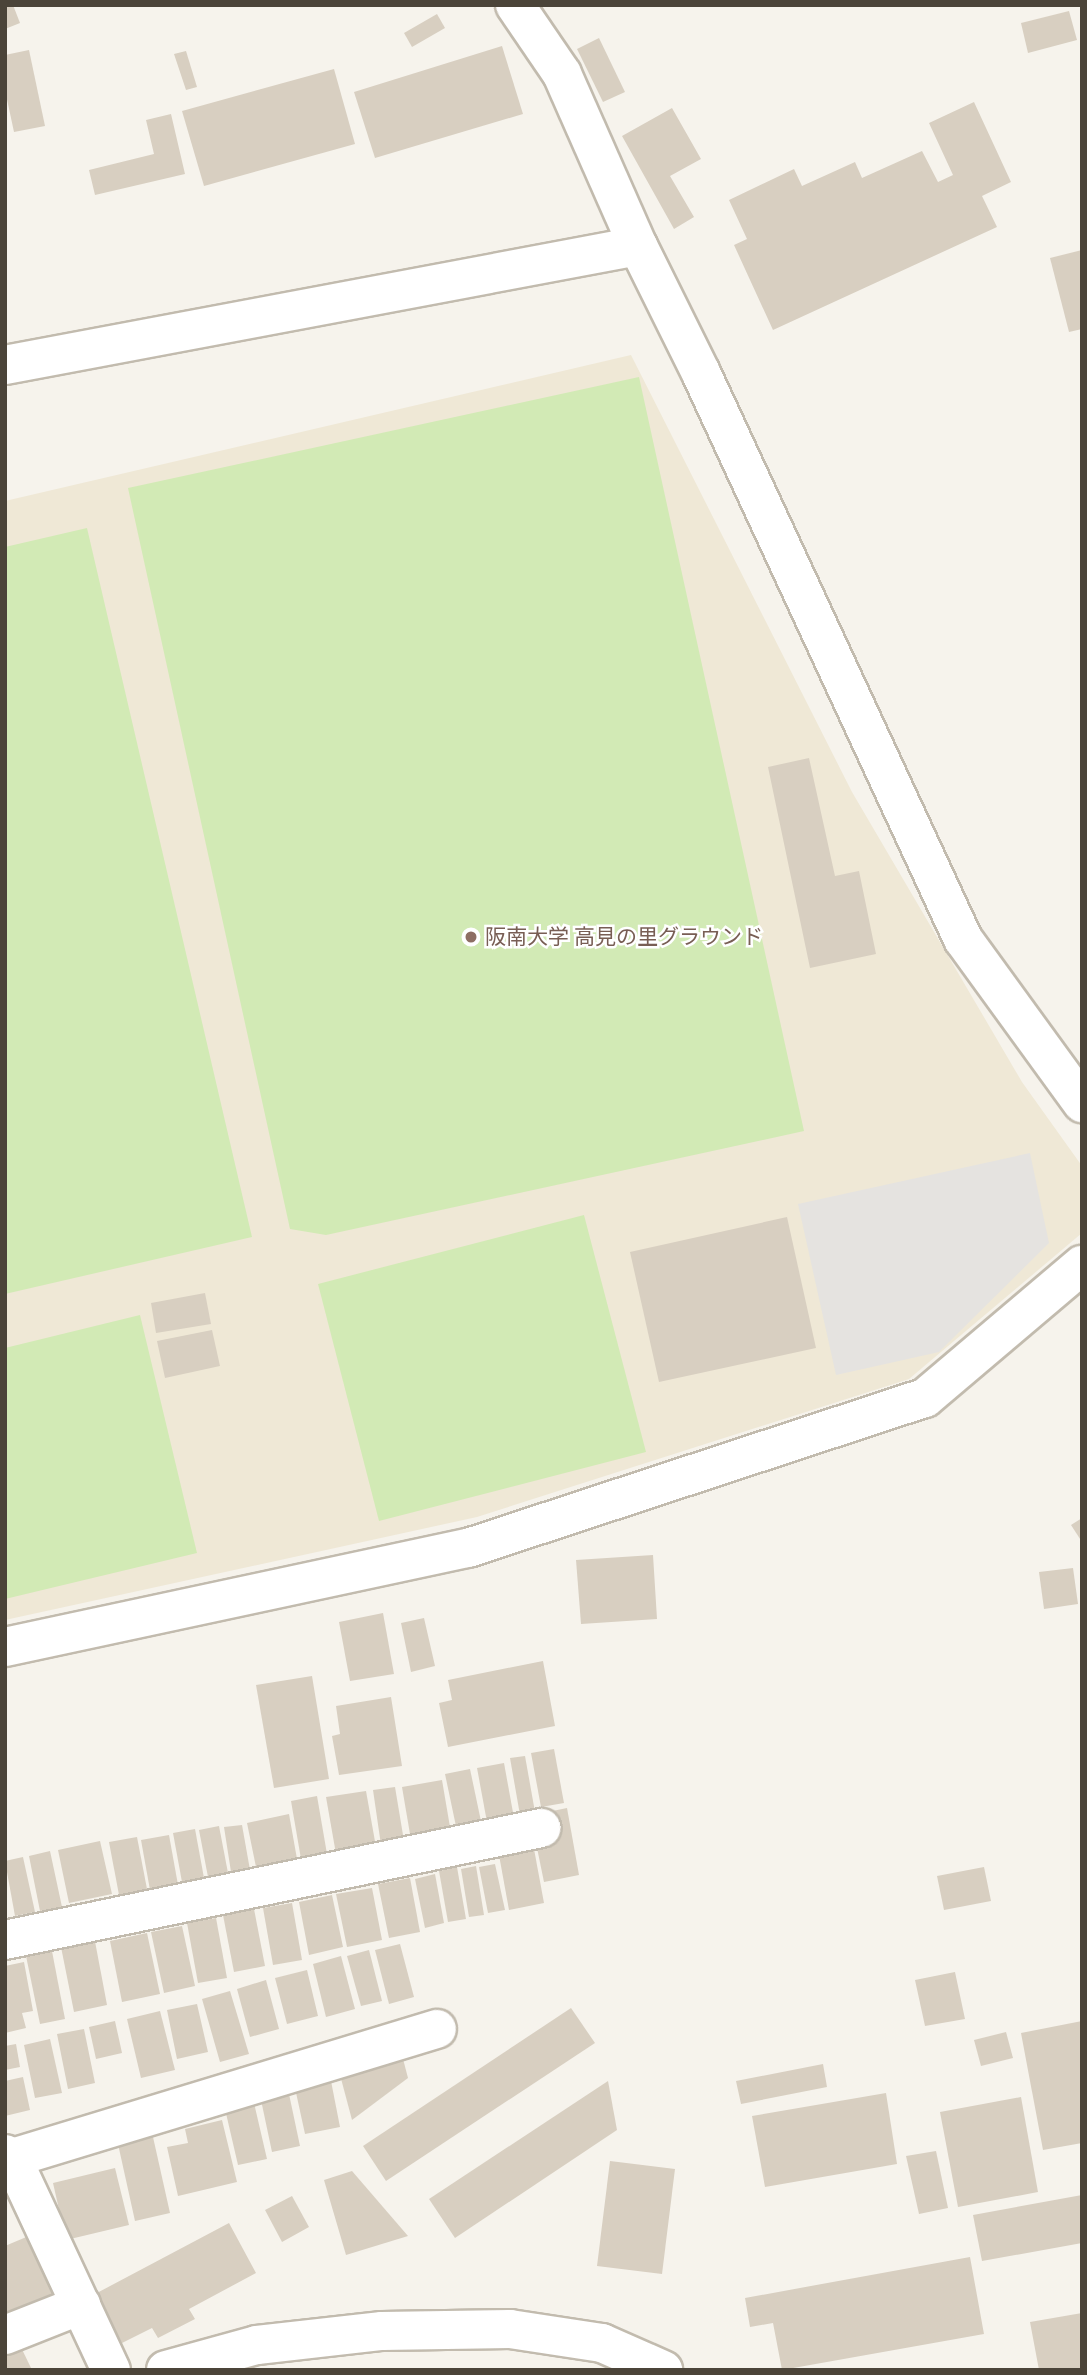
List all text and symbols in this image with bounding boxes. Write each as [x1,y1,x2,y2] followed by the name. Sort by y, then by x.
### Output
[485,924,763,950] place label: 阪南大学 高見の里グラウンド
[463,929,479,945] marker: 阪南大学 高見の里グラウンド

